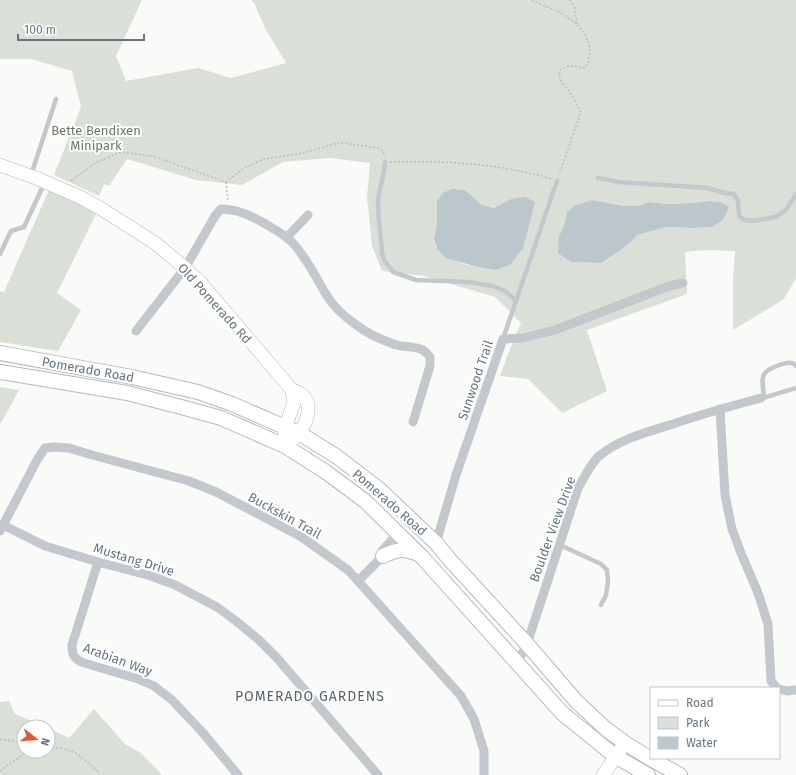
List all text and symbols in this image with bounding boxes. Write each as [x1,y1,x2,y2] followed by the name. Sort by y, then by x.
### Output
[18,16,144,42] scale bar
[24,23,56,37] text: 100 m
[51,123,141,153] park label: Bette Bendixen Minipark
[175,260,255,347] street label: Old Pomerado Rd
[455,338,496,422] street label: Sunwood Trail
[41,354,135,385] street label: Pomerado Road
[350,466,430,539] street label: Pomerado Road
[526,474,579,584] street label: Boulder View Drive
[246,489,324,542] street label: Buckskin Trail
[92,540,176,579] street label: Mustang Drive
[81,640,155,679] street label: Arabian Way
[650,687,780,759] legend
[235,688,385,705] district label: POMERADO GARDENS
[686,696,714,710] text: Road
[686,716,710,730] text: Park
[16,719,56,759] north arrow
[38,736,52,747] text: N
[686,736,718,750] text: Water

